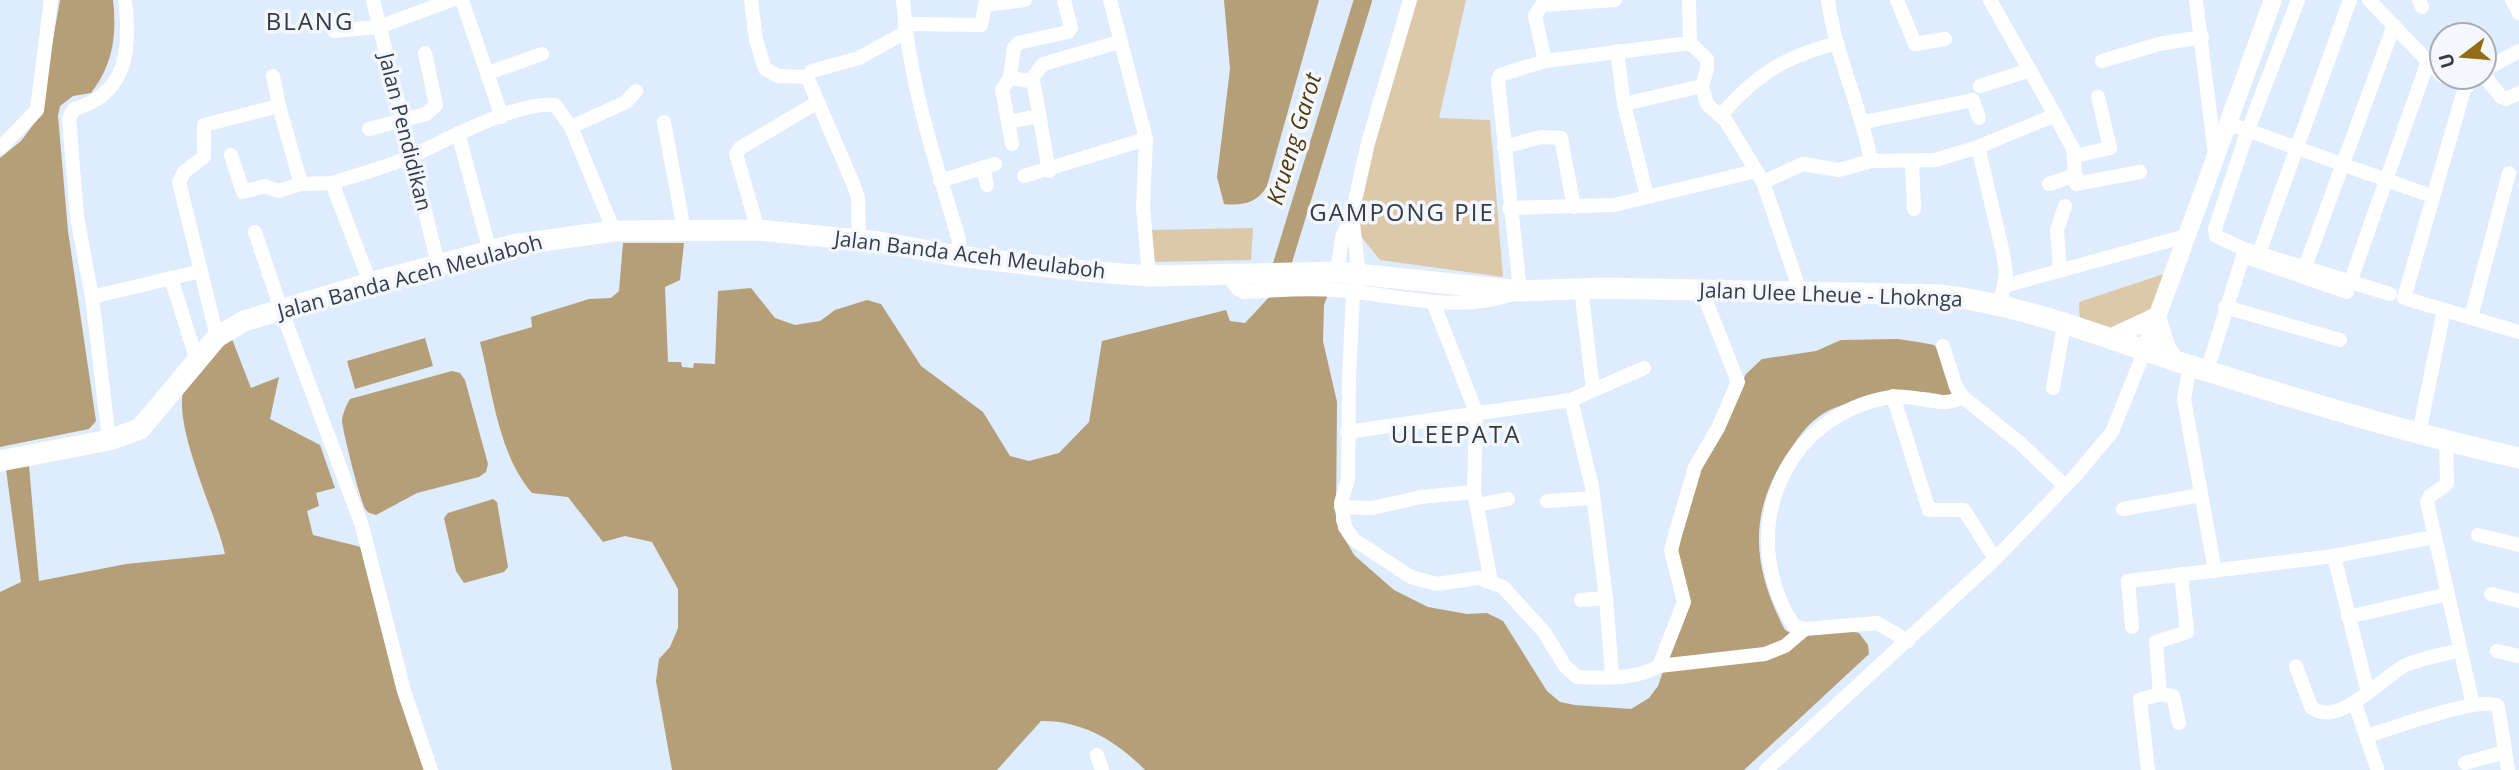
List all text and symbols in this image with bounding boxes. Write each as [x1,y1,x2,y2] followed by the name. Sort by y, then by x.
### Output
[266,4,354,37] district label: BLANG
[2428,21,2498,91] north arrow
[372,48,439,214] street label: Jalan Pendidikan
[2432,50,2461,71] text: U
[1258,68,1329,208] water label: Krueng Garot
[1309,195,1495,228] district label: GAMPONG PIE
[831,223,1107,285] street label: Jalan Banda Aceh Meulaboh
[272,227,545,325] street label: Jalan Banda Aceh Meulaboh
[1697,275,1963,313] street label: Jalan Ulee Lheue - Lhoknga
[1391,417,1521,450] district label: ULEEPATA

